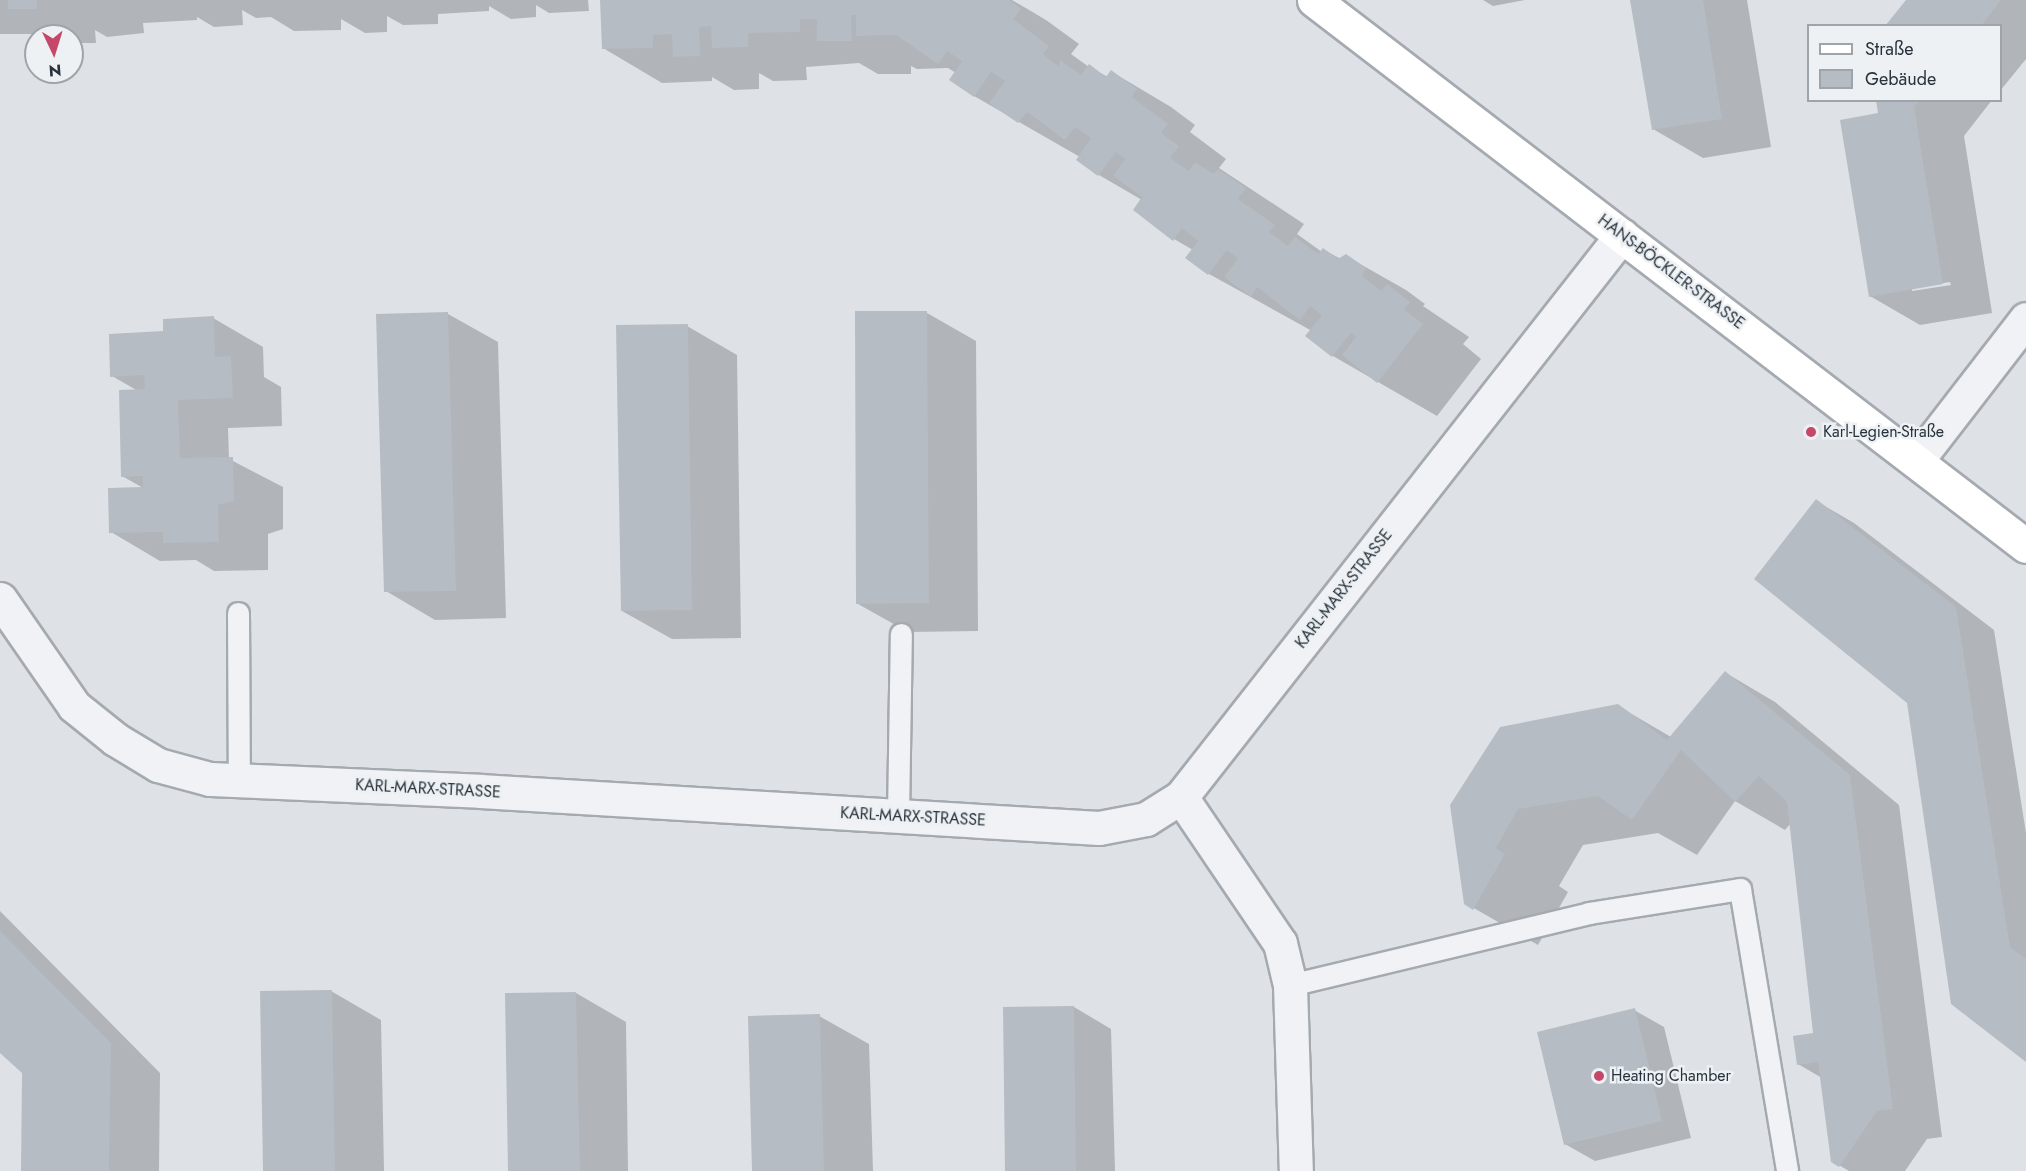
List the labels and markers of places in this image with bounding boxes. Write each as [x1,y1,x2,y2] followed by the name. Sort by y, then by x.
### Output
[1823,422,1944,442] place label: Karl-Legien-Straße
[1804,425,1818,439] marker: Karl-Legien-Straße
[1611,1066,1731,1086] place label: Heating Chamber
[1592,1069,1606,1083] marker: Heating Chamber

